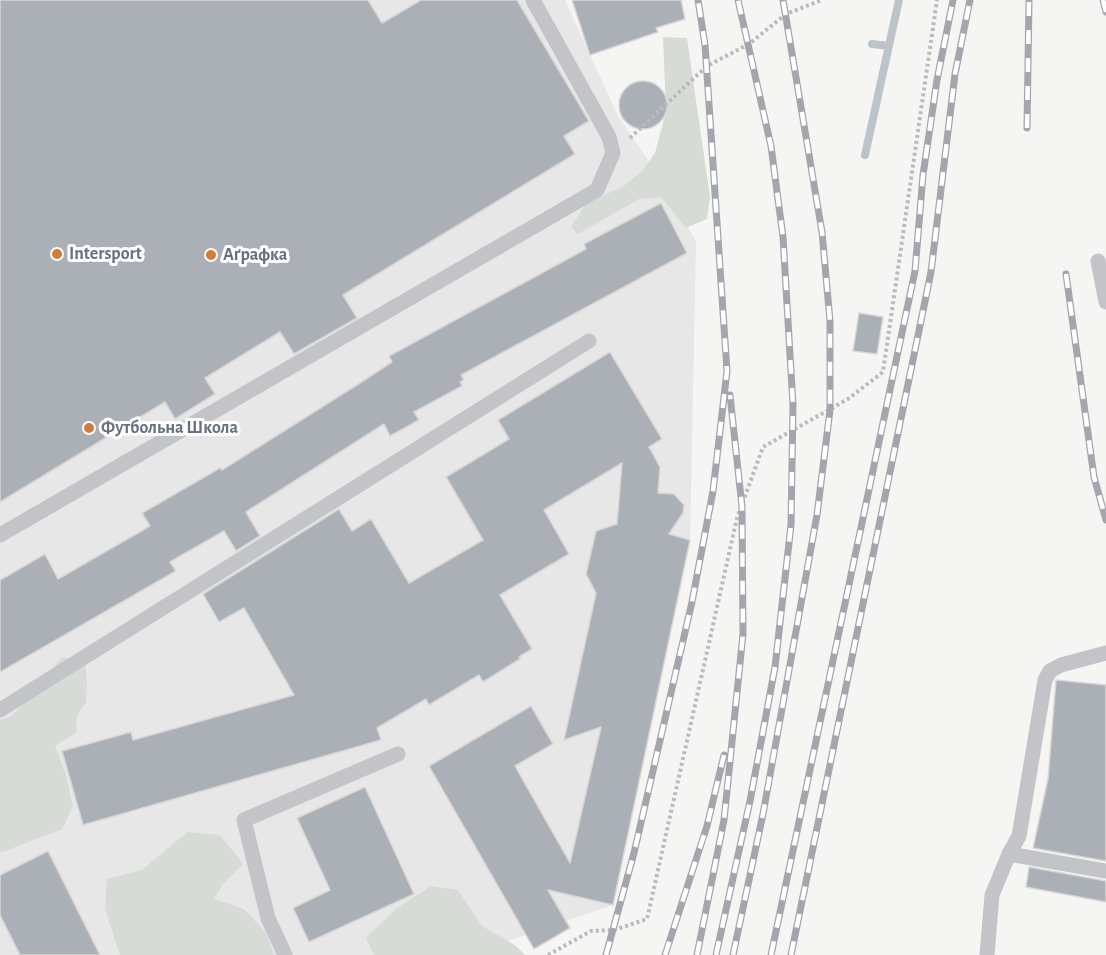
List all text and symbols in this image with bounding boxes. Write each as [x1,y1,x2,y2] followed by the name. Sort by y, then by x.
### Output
[69,243,142,265] place label: Intersport
[223,244,287,266] place label: Аґрафка
[50,247,64,261] marker: Intersport
[204,248,218,262] marker: Аґрафка
[101,417,238,439] place label: Футбольна Школа
[82,421,96,435] marker: Футбольна Школа

